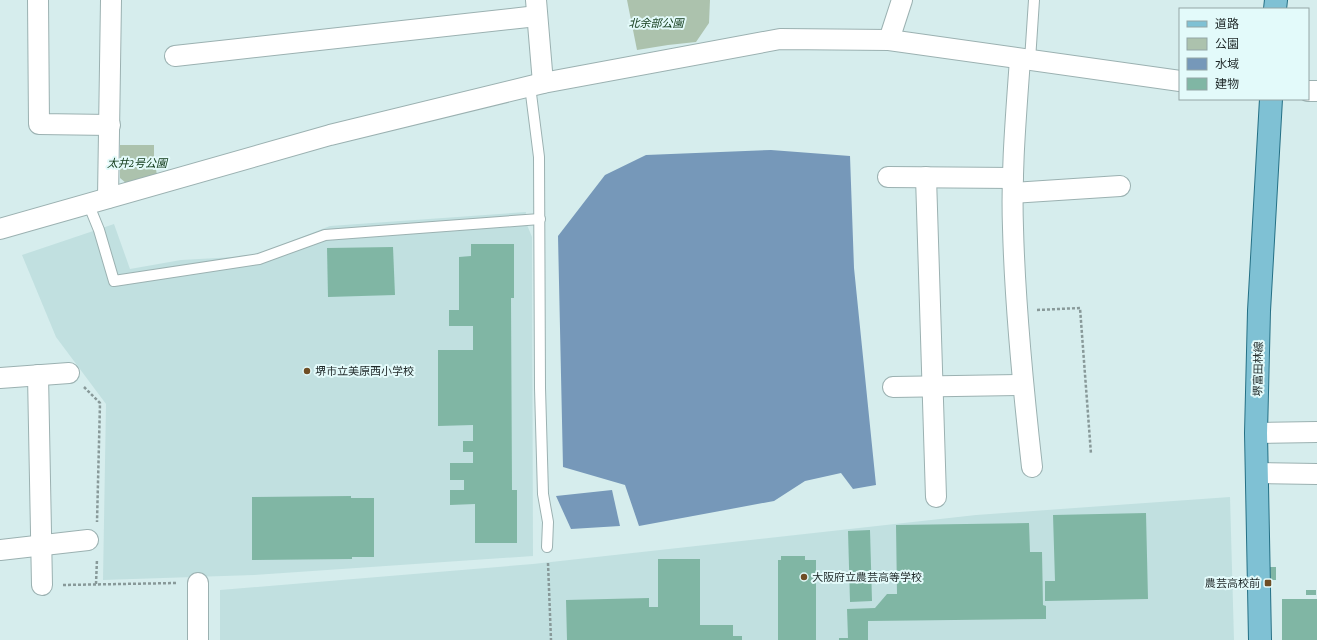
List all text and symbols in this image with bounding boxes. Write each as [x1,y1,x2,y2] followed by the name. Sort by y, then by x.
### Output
[1179,8,1309,100] legend
[629,17,685,29] park label: 北余部公園
[1215,17,1239,31] text: 道路
[1215,37,1239,51] text: 公園
[1215,57,1239,71] text: 水域
[1215,77,1239,91] text: 建物
[107,157,169,169] park label: 太井2号公園
[1252,341,1264,397] street label: 堺富田林線
[315,365,414,377] place label: 堺市立美原西小学校
[302,366,312,376] marker: 堺市立美原西小学校
[812,571,922,583] place label: 大阪府立農芸高等学校
[799,572,809,582] marker: 大阪府立農芸高等学校
[1205,577,1260,589] place label: 農芸高校前
[1263,578,1273,588] marker: 農芸高校前

